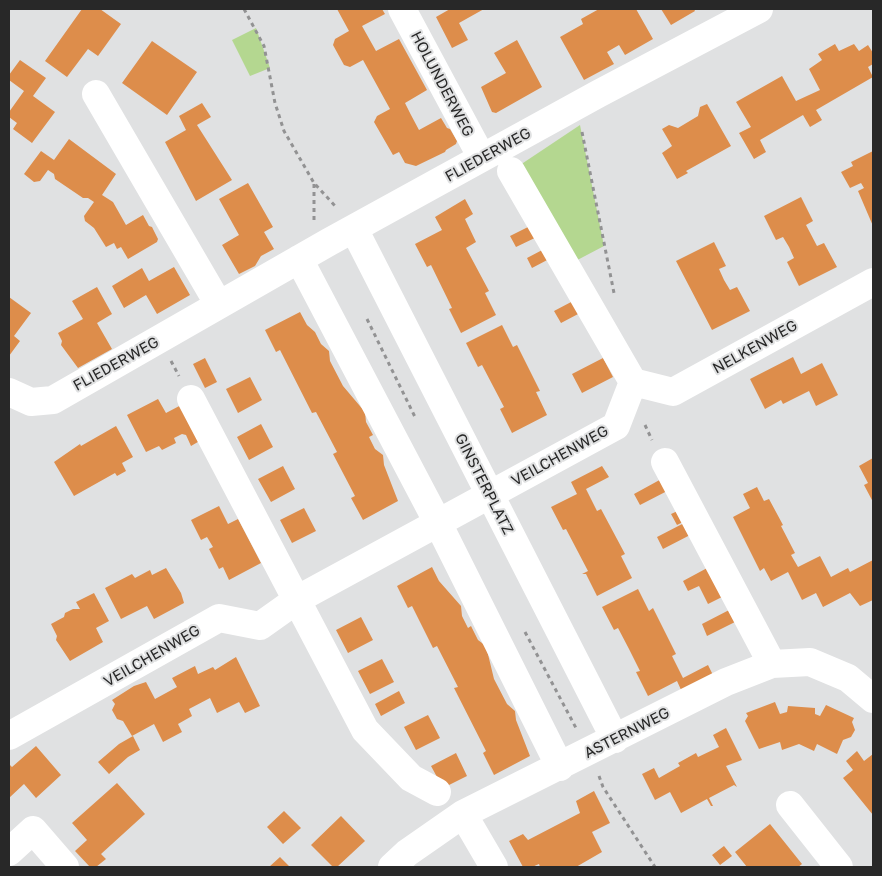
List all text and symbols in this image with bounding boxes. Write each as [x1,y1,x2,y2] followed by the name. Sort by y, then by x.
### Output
[407,28,477,140] street label: HOLUNDERWEG
[442,124,534,186] street label: FLIEDERWEG
[710,316,800,378] street label: NELKENWEG
[70,333,162,395] street label: FLIEDERWEG
[508,422,612,490] street label: VEILCHENWEG
[451,431,517,537] street label: GINSTERPLATZ
[101,621,203,691] street label: VEILCHENWEG
[581,704,673,762] street label: ASTERNWEG

